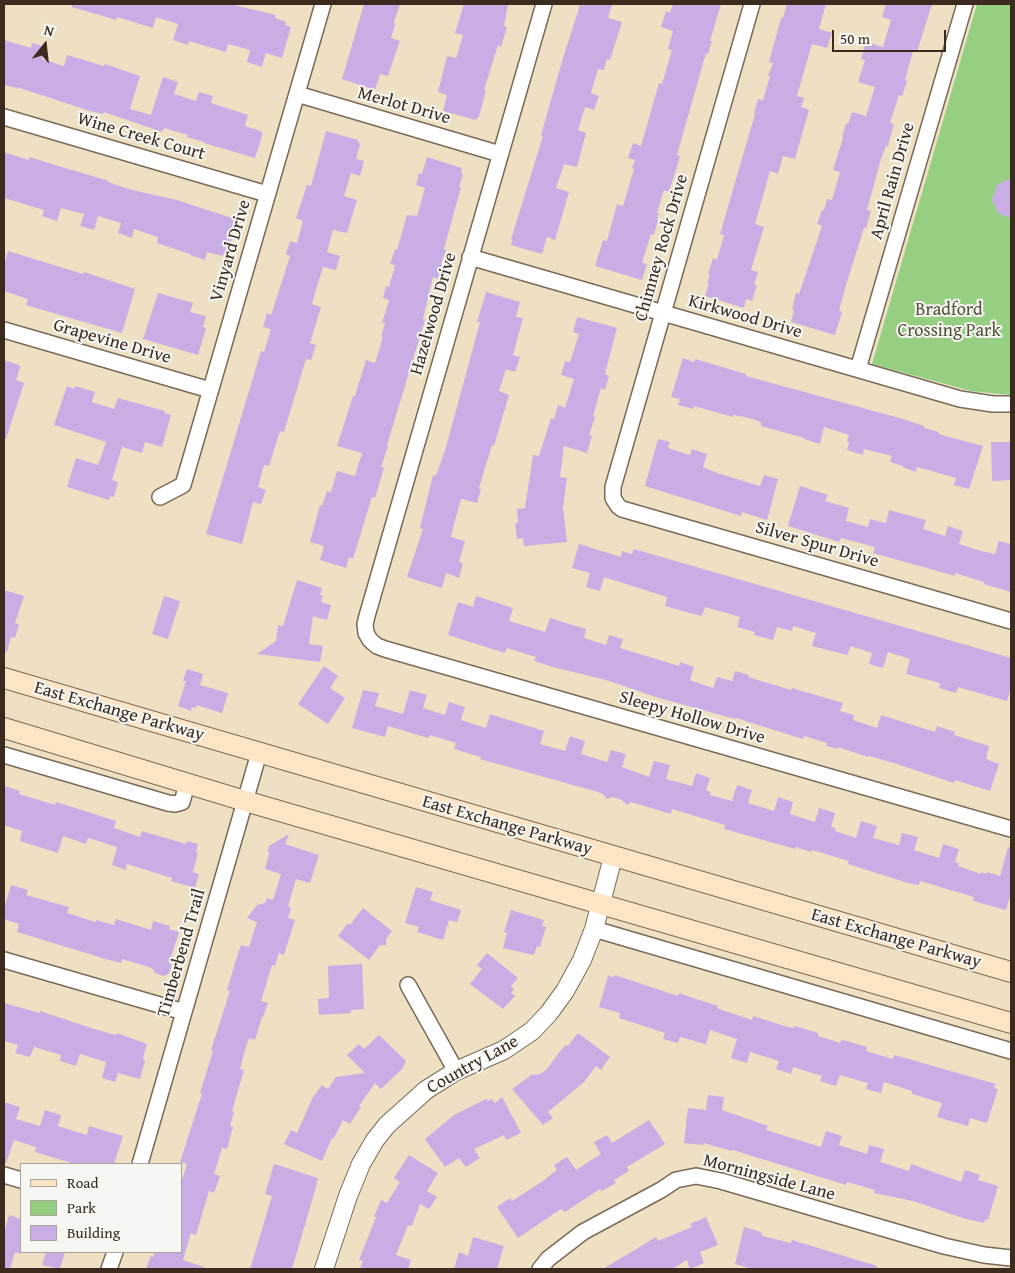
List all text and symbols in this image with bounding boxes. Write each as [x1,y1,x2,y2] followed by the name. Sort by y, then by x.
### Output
[20,20,70,70] north arrow
[42,20,56,41] text: N
[835,20,949,52] scale bar
[840,28,870,49] text: 50 m
[355,82,453,130] street label: Merlot Drive
[74,108,208,166] street label: Wine Creek Court
[866,120,920,242] street label: April Rain Drive
[631,172,693,324] street label: Chimney Rock Drive
[206,197,256,305] street label: Vinyard Drive
[406,250,462,378] street label: Hazelwood Drive
[686,290,804,344] street label: Kirkwood Drive
[897,299,1001,342] park label: Bradford Crossing Park
[51,315,173,369] street label: Grapevine Drive
[753,517,881,573] street label: Silver Spur Drive
[31,677,207,747] street label: East Exchange Parkway
[617,687,767,749] street label: Sleepy Hollow Drive
[419,791,595,861] street label: East Exchange Parkway
[153,886,211,1020] street label: Timberbend Trail
[808,904,984,974] street label: East Exchange Parkway
[423,1031,523,1099] street label: Country Lane
[701,1150,837,1206] street label: Morningside Lane
[20,1163,182,1253] legend
[67,1172,98,1193] text: Road
[67,1197,96,1218] text: Park
[67,1222,120,1243] text: Building

